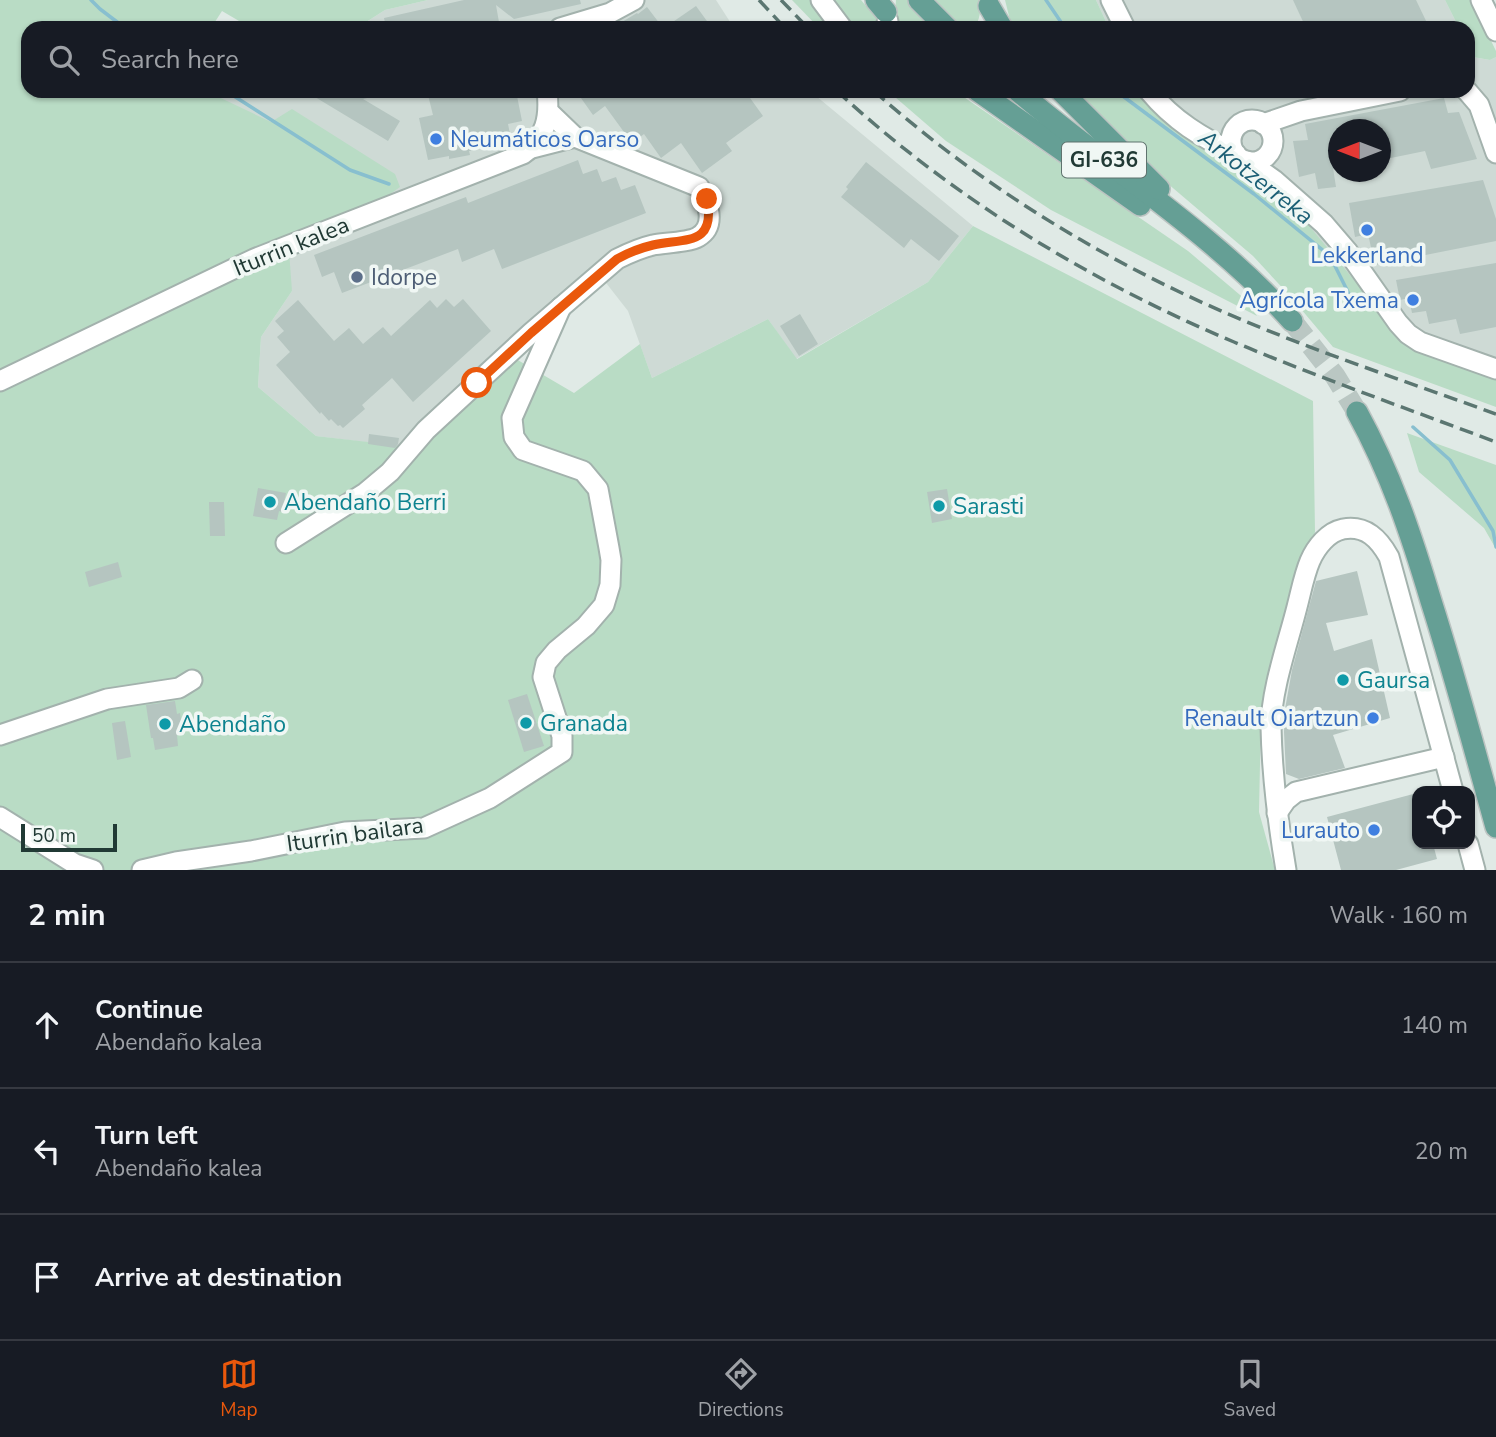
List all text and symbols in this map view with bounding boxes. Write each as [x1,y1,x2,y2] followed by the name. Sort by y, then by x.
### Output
[21,21,1475,98] search box
[45,41,83,79] icon: search
[101,42,239,77] text: Search here
[1328,119,1391,182] north arrow
[1191,121,1320,232] water label: Arkotzerreka
[450,124,639,155] place label: Neumáticos Oarso
[428,131,444,147] marker: Neumáticos Oarso
[1062,142,1146,178] road number: GI-636
[691,183,722,214] route end
[229,209,354,284] street label: Iturrin kalea
[1359,222,1375,238] marker: Lekkerland
[1310,240,1424,271] place label: Lekkerland
[371,262,437,293] place label: Idorpe
[349,269,365,285] marker: Idorpe
[1239,285,1399,316] place label: Agrícola Txema
[1405,292,1421,308] marker: Agrícola Txema
[461,367,492,398] route start
[284,487,446,518] place label: Abendaño Berri
[953,491,1024,522] place label: Sarasti
[262,494,278,510] marker: Abendaño Berri
[931,498,947,514] marker: Sarasti
[1357,665,1430,696] place label: Gaursa
[1335,672,1351,688] marker: Gaursa
[1184,703,1359,734] place label: Renault Oiartzun
[540,708,628,739] place label: Granada
[179,709,286,740] place label: Abendaño
[1365,710,1381,726] marker: Renault Oiartzun
[518,715,534,731] marker: Granada
[157,716,173,732] marker: Abendaño
[1412,786,1475,849] map controls
[1412,786,1475,849] button: locate
[285,810,425,859] street label: Iturrin bailara
[1281,815,1360,846] place label: Lurauto
[21,821,117,853] scale bar
[1366,822,1382,838] marker: Lurauto
[32,823,76,849] text: 50 m
[28,895,106,936] text: 2 min
[1329,900,1468,931] text: Walk · 160 m
[95,992,203,1027] text: Continue
[28,1006,66,1044] icon: ahead
[1401,1010,1468,1041] text: 140 m
[95,1027,263,1058] text: Abendaño kalea
[95,1118,198,1153] text: Turn left
[28,1132,66,1170] icon: left
[1415,1136,1468,1167] text: 20 m
[95,1153,263,1184] text: Abendaño kalea
[28,1258,66,1296] icon: arrive
[95,1260,342,1295] text: Arrive at destination
[220,1355,258,1423] tab: Map
[698,1355,784,1423] tab: Directions
[1224,1355,1276,1423] tab: Saved

